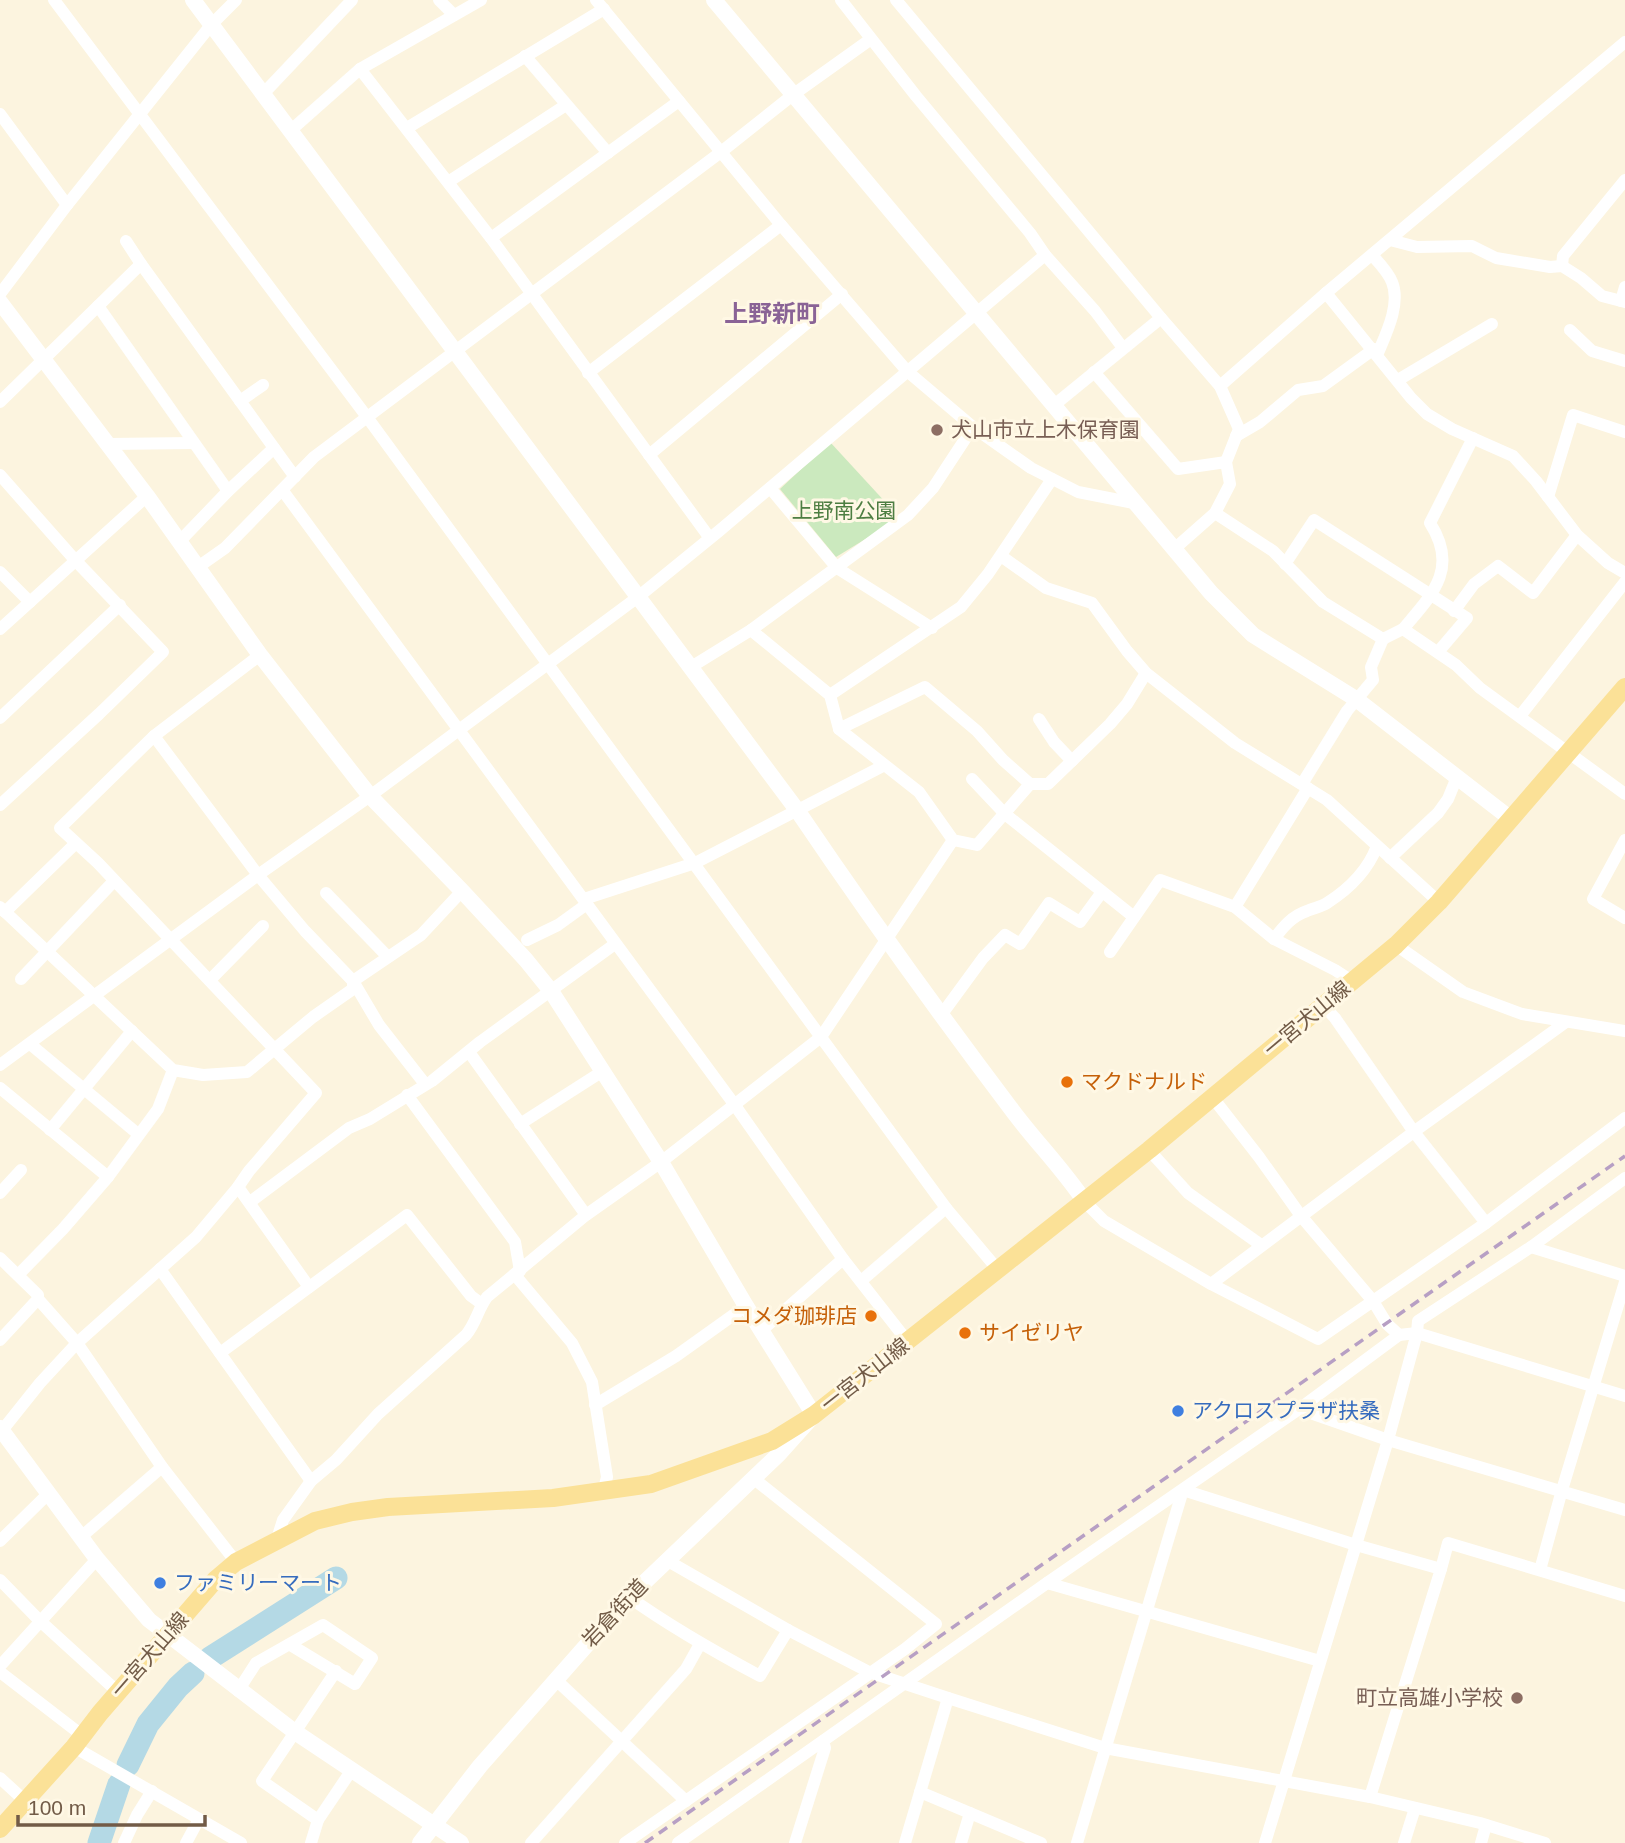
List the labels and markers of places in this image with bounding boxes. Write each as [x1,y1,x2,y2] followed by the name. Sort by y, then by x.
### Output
[951,418,1140,441] place label: 犬山市立上木保育園
[929,422,945,438] marker: 犬山市立上木保育園
[1081,1070,1207,1093] place label: マクドナルド
[1059,1074,1075,1090] marker: マクドナルド
[731,1304,857,1327] place label: コメダ珈琲店
[863,1308,879,1324] marker: コメダ珈琲店
[979,1321,1084,1344] place label: サイゼリヤ
[957,1325,973,1341] marker: サイゼリヤ
[1192,1399,1380,1422] place label: アクロスプラザ扶桑
[1170,1403,1186,1419] marker: アクロスプラザ扶桑
[174,1571,342,1594] place label: ファミリーマート
[152,1575,168,1591] marker: ファミリーマート
[1356,1686,1503,1709] place label: 町立高雄小学校
[1509,1690,1525,1706] marker: 町立高雄小学校

